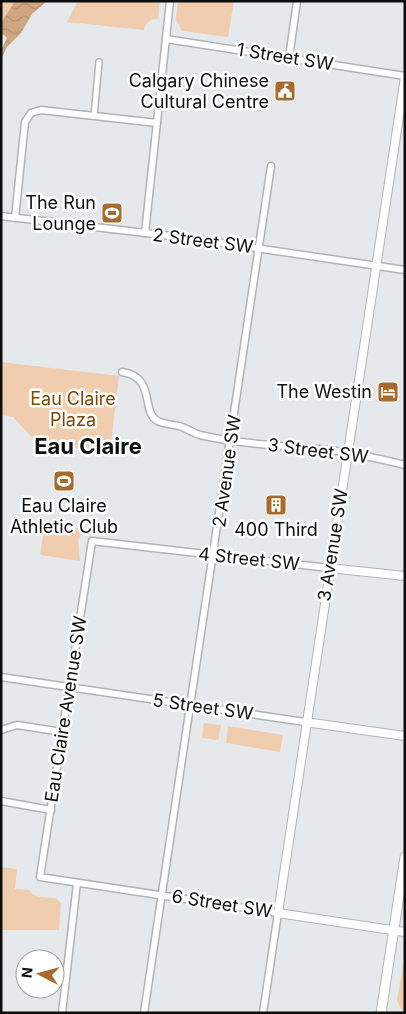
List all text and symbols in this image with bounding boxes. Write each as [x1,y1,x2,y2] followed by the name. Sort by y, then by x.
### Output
[235,39,335,75] street label: 1 Street SW
[129,70,269,112] place label: Calgary Chinese Cultural Centre
[273,79,297,103] public building icon: Calgary Chinese Cultural Centre
[25,192,96,234] place label: The Run Lounge
[100,201,124,225] sports icon: The Run Lounge
[152,224,255,257] street label: 2 Street SW
[376,380,400,404] hotel icon: The Westin
[276,381,372,402] place label: The Westin
[30,388,116,430] park label: Eau Claire Plaza
[208,413,245,529] street label: 2 Avenue SW
[34,433,142,459] district label: Eau Claire
[266,434,370,467] street label: 3 Street SW
[52,469,76,493] sports icon: Eau Claire Athletic Club
[313,487,352,603] street label: 3 Avenue SW
[264,493,288,517] building icon: 400 Third
[10,495,118,537] place label: Eau Claire Athletic Club
[234,519,318,540] place label: 400 Third
[197,543,301,574] street label: 4 Street SW
[40,614,91,804] street label: Eau Claire Avenue SW
[152,689,255,724] street label: 5 Street SW
[170,885,274,922] street label: 6 Street SW
[15,949,65,999] north arrow
[18,966,36,979] text: N

